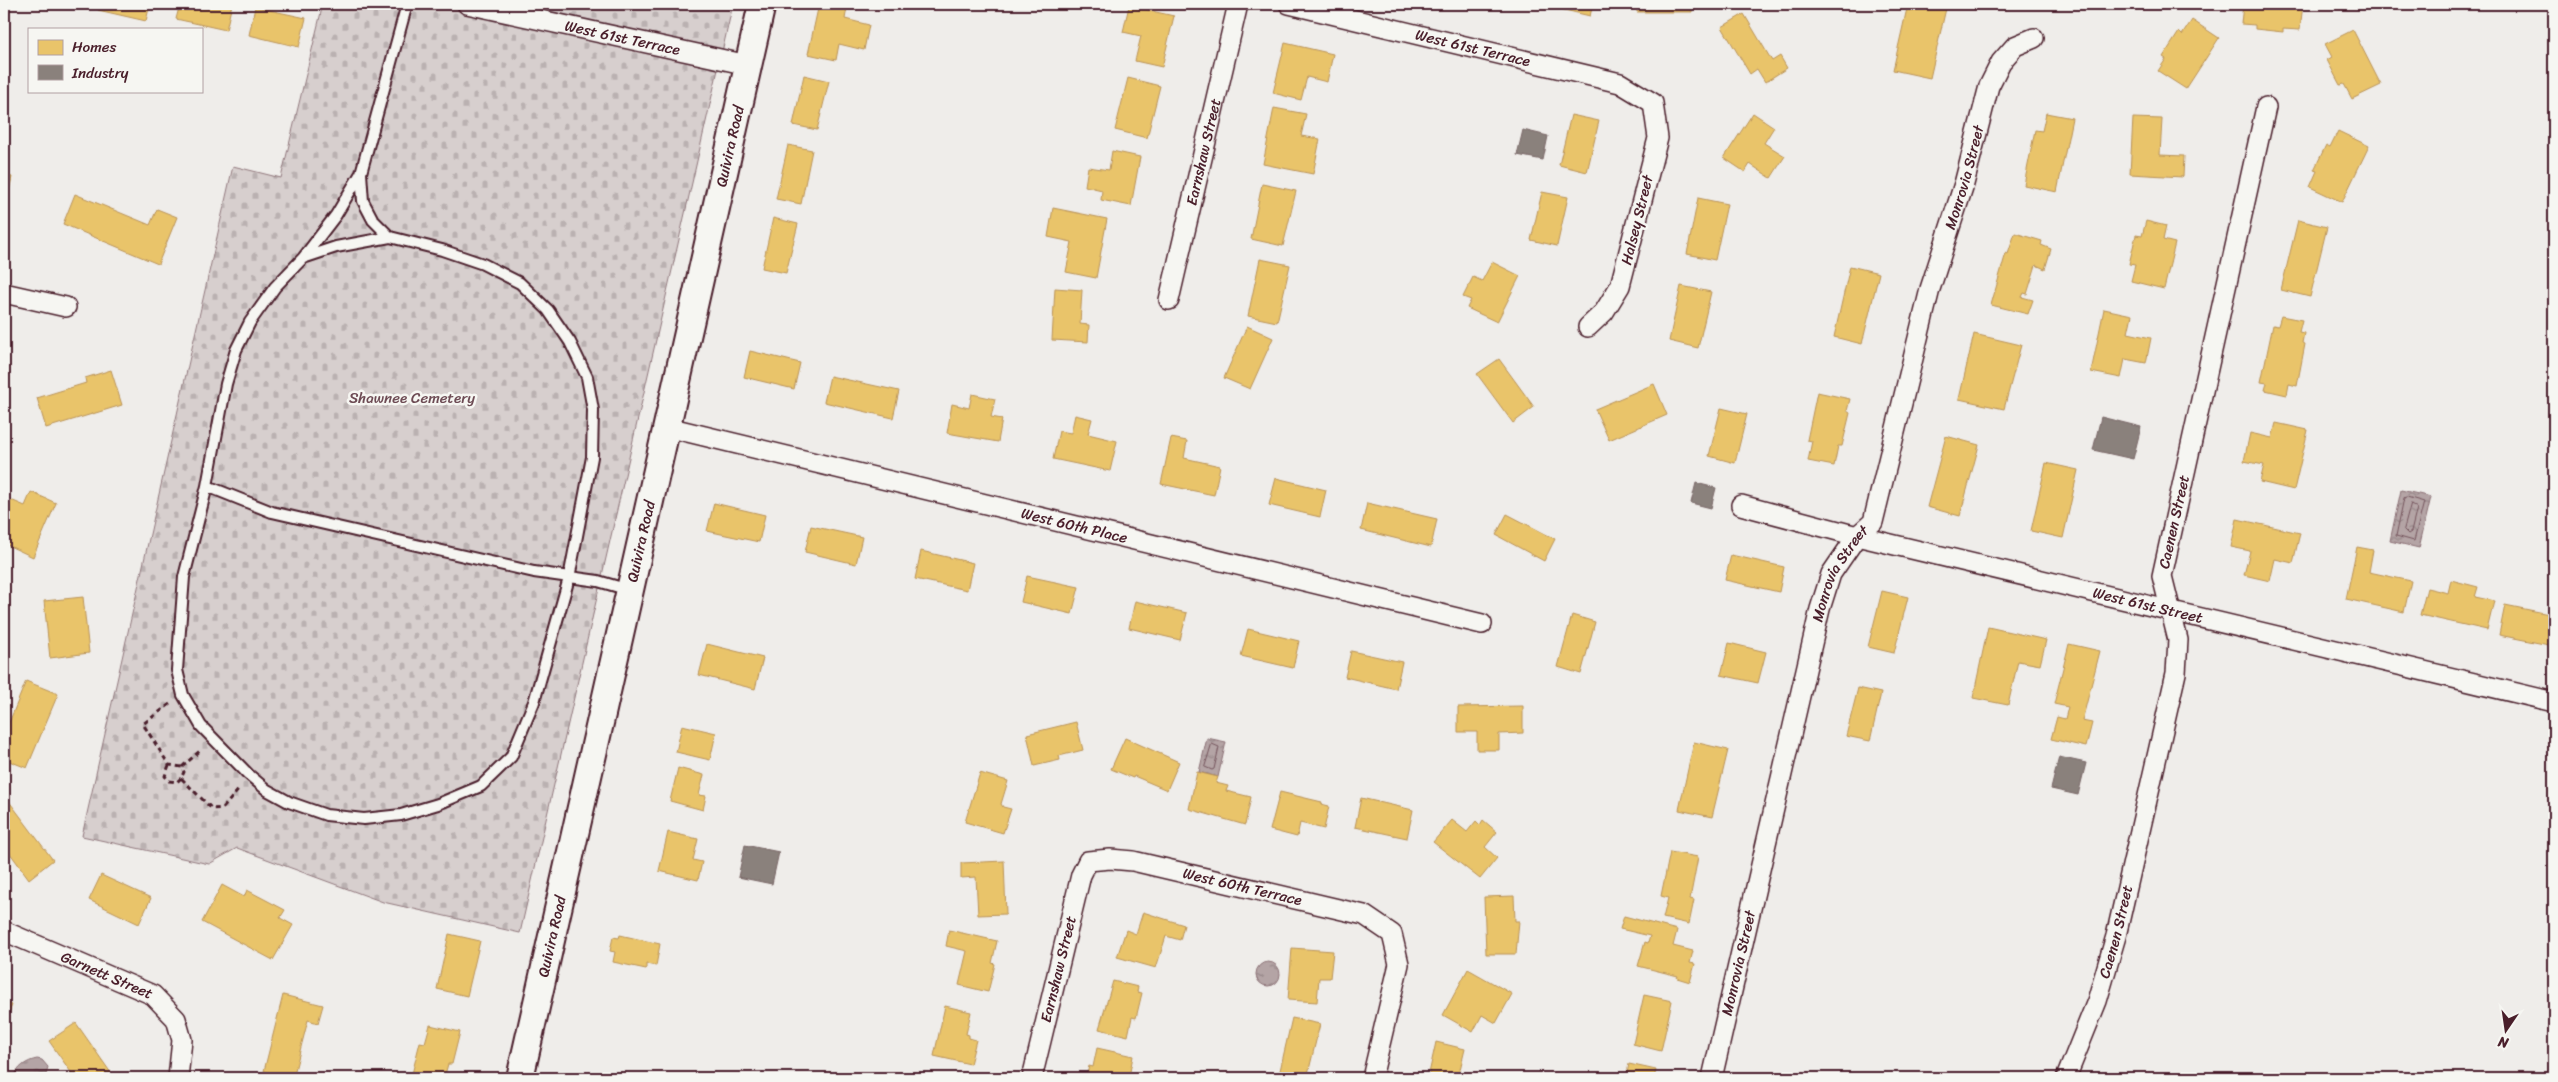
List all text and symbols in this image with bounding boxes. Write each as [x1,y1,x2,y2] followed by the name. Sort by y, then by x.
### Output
[562,13,683,63] street label: West 61st Terrace
[1413,22,1533,74] street label: West 61st Terrace
[28,28,202,92] legend
[72,34,116,60] text: Homes
[71,60,129,86] text: Industry
[1178,95,1229,208] street label: Earnshaw Street
[708,102,752,190] street label: Quivira Road
[1937,122,1992,233] street label: Monrovia Street
[1613,171,1661,268] street label: Halsey Street
[349,385,475,411] park label: Shawnee Cemetery
[2151,472,2197,571] street label: Caenen Street
[619,497,663,585] street label: Quivira Road
[1018,500,1130,551] street label: West 60th Place
[1804,518,1875,625] street label: Monrovia Street
[2090,580,2206,631] street label: West 61st Street
[1180,860,1305,913] street label: West 60th Terrace
[2091,882,2140,981] street label: Caenen Street
[530,892,574,980] street label: Quivira Road
[1714,907,1763,1018] street label: Monrovia Street
[1033,913,1084,1025] street label: Earnshaw Street
[57,944,158,1007] street label: Garnett Street
[2480,1004,2530,1054] north arrow
[2495,1029,2512,1056] text: N

